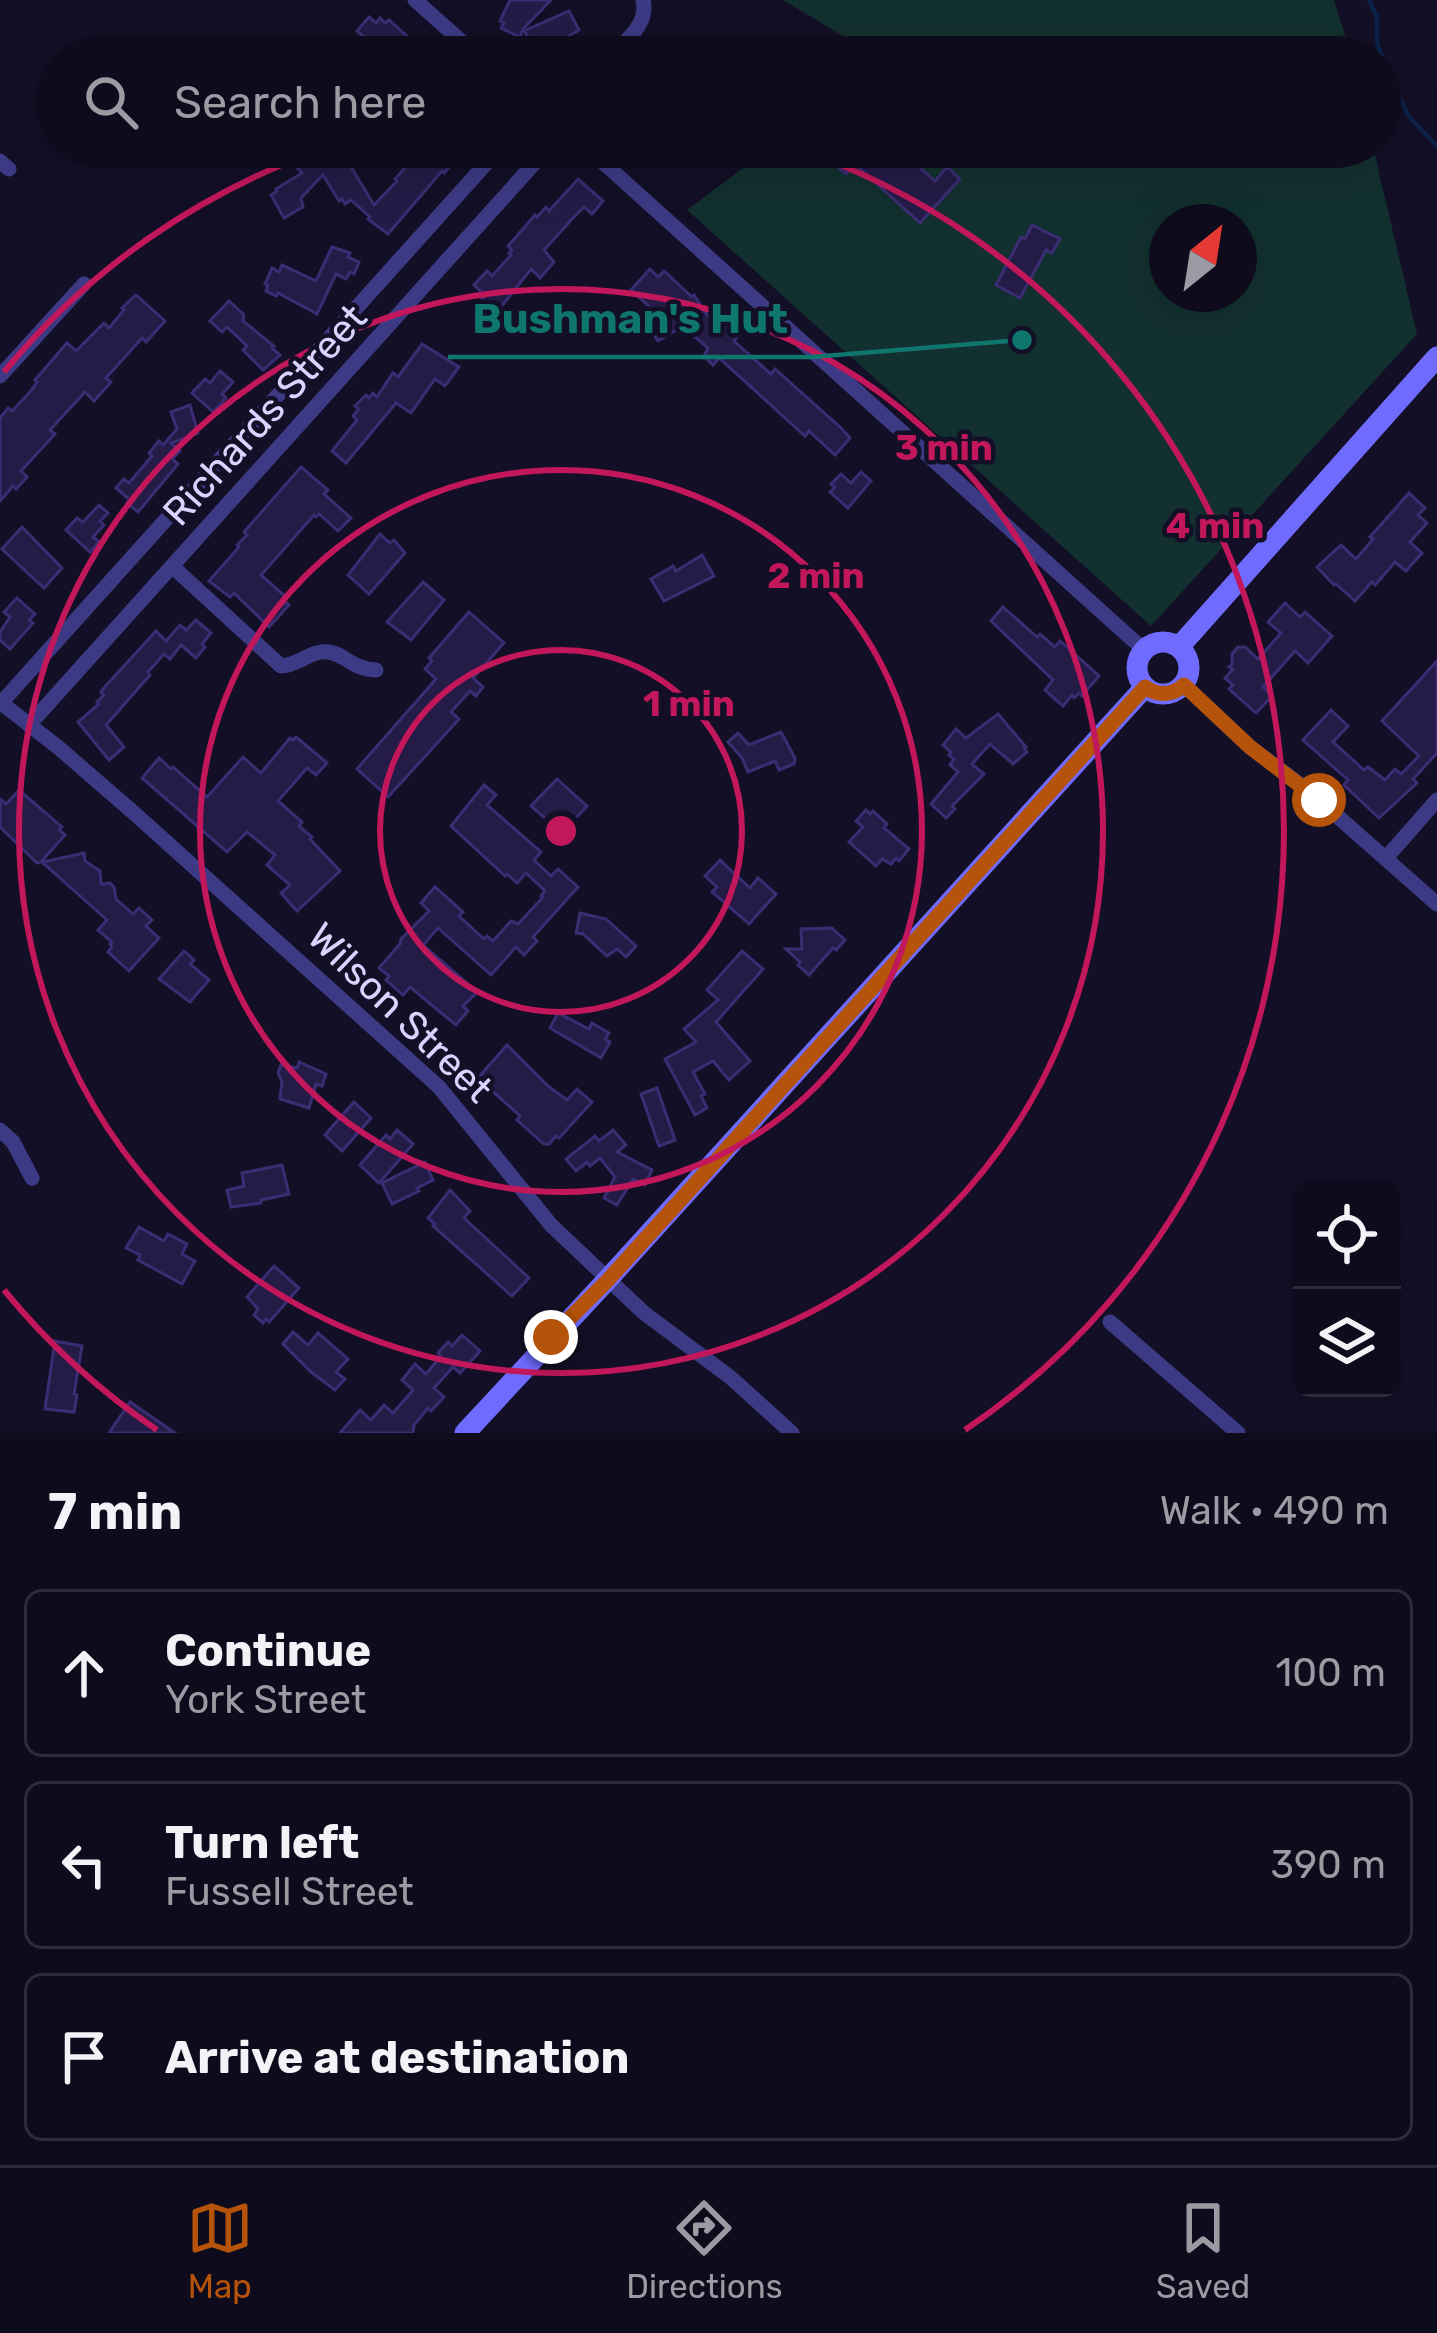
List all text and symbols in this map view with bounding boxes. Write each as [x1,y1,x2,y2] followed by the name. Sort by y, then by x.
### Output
[36,36,1401,168] search box
[78,69,144,135] icon: search
[174,76,426,129] text: Search here
[1149,204,1257,312] north arrow
[448,279,812,357] callout: Bushman's Hut
[472,294,788,344] text: Bushman's Hut
[154,295,376,535] street label: Richards Street
[895,426,993,469] text: 3 min
[1166,504,1264,547] text: 4 min
[767,554,865,597] text: 2 min
[643,682,735,725] text: 1 min
[1292,773,1346,827] route start
[540,810,582,852] centre of rings
[298,914,502,1112] street label: Wilson Street
[1293,1181,1401,1397] map controls
[1293,1181,1401,1289] button: locate
[1293,1289,1401,1397] button: layers
[524,1310,578,1364] route end
[48,1481,182,1542] text: 7 min
[1160,1488,1389,1534] text: Walk · 490 m
[165,1624,371,1677] text: Continue
[51,1640,117,1706] icon: ahead
[1276,1650,1386,1696] text: 100 m
[165,1677,366,1723] text: York Street
[165,1816,359,1869] text: Turn left
[51,1832,117,1898] icon: left
[1270,1842,1386,1888] text: 390 m
[165,1869,414,1915] text: Fussell Street
[51,2024,117,2090] icon: arrive
[165,2031,630,2084] text: Arrive at destination
[187,2195,253,2306] tab: Map
[626,2195,783,2306] tab: Directions
[1156,2195,1250,2306] tab: Saved

